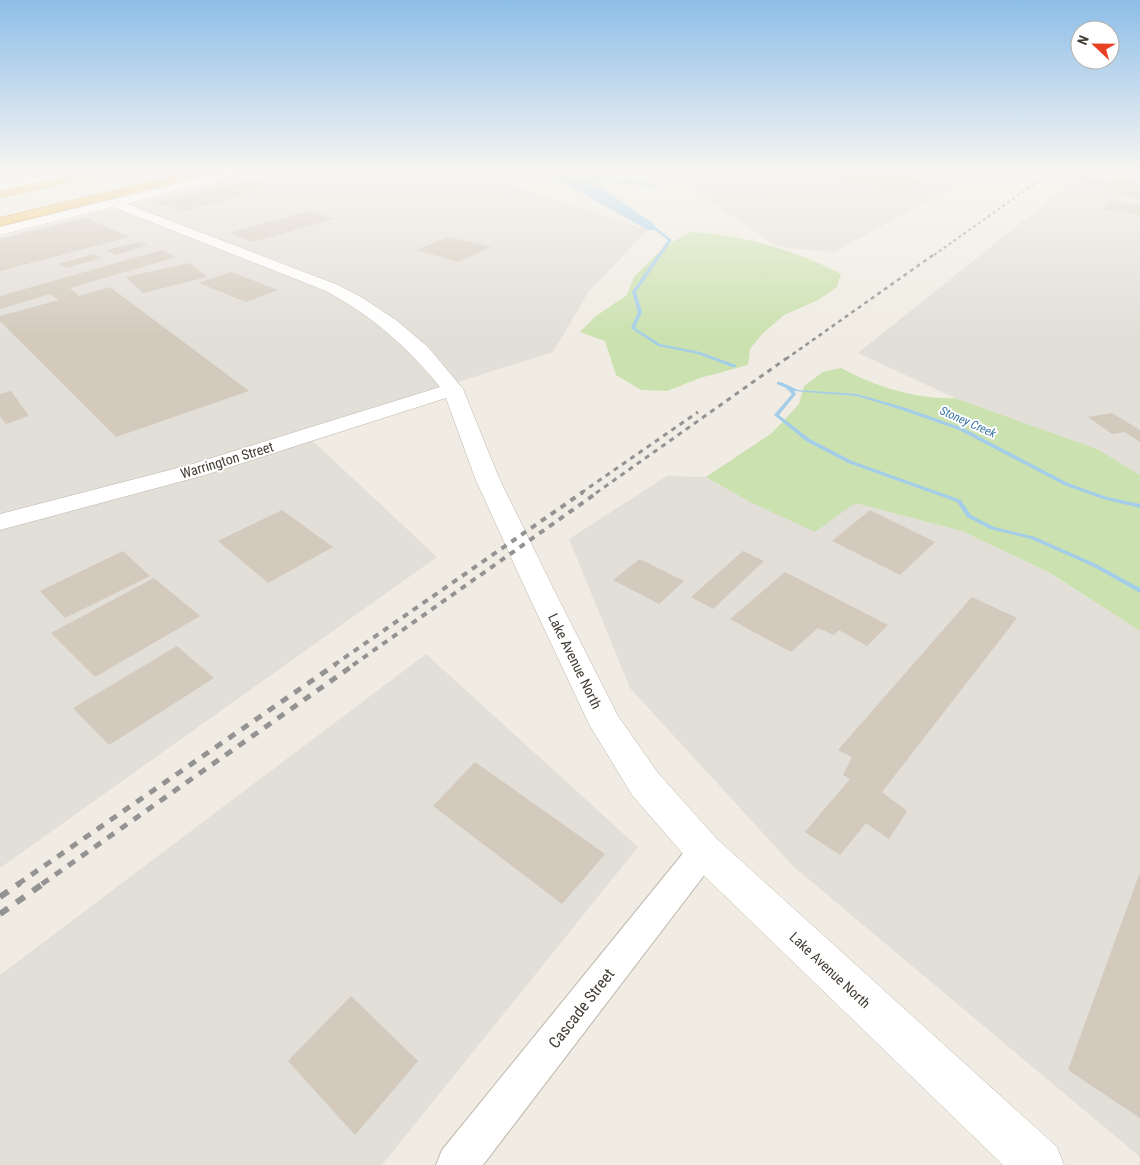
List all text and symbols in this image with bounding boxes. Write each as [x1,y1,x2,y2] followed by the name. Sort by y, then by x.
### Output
[1070,20,1120,70] north arrow
[1074,33,1092,47] text: N
[938,403,999,441] water label: Stoney Creek
[179,438,275,482] street label: Warrington Street
[545,611,605,711] street label: Lake Avenue North
[786,929,874,1011] street label: Lake Avenue North
[544,965,618,1052] street label: Cascade Street

